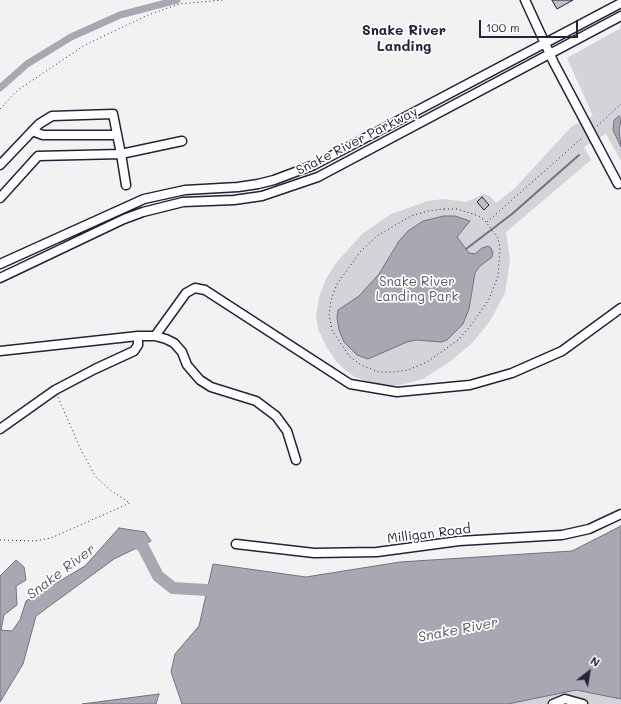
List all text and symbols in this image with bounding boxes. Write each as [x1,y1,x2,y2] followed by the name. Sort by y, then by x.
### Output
[481,12,580,38] scale bar
[486,19,520,35] text: 100 m
[362,23,446,56] district label: Snake River Landing
[294,104,420,178] street label: Snake River Parkway
[376,274,458,305] park label: Snake River Landing Park
[386,521,472,547] street label: Milligan Road
[23,541,99,603] water label: Snake River
[416,614,500,646] water label: Snake River
[569,652,609,692] north arrow
[588,653,603,670] text: N

